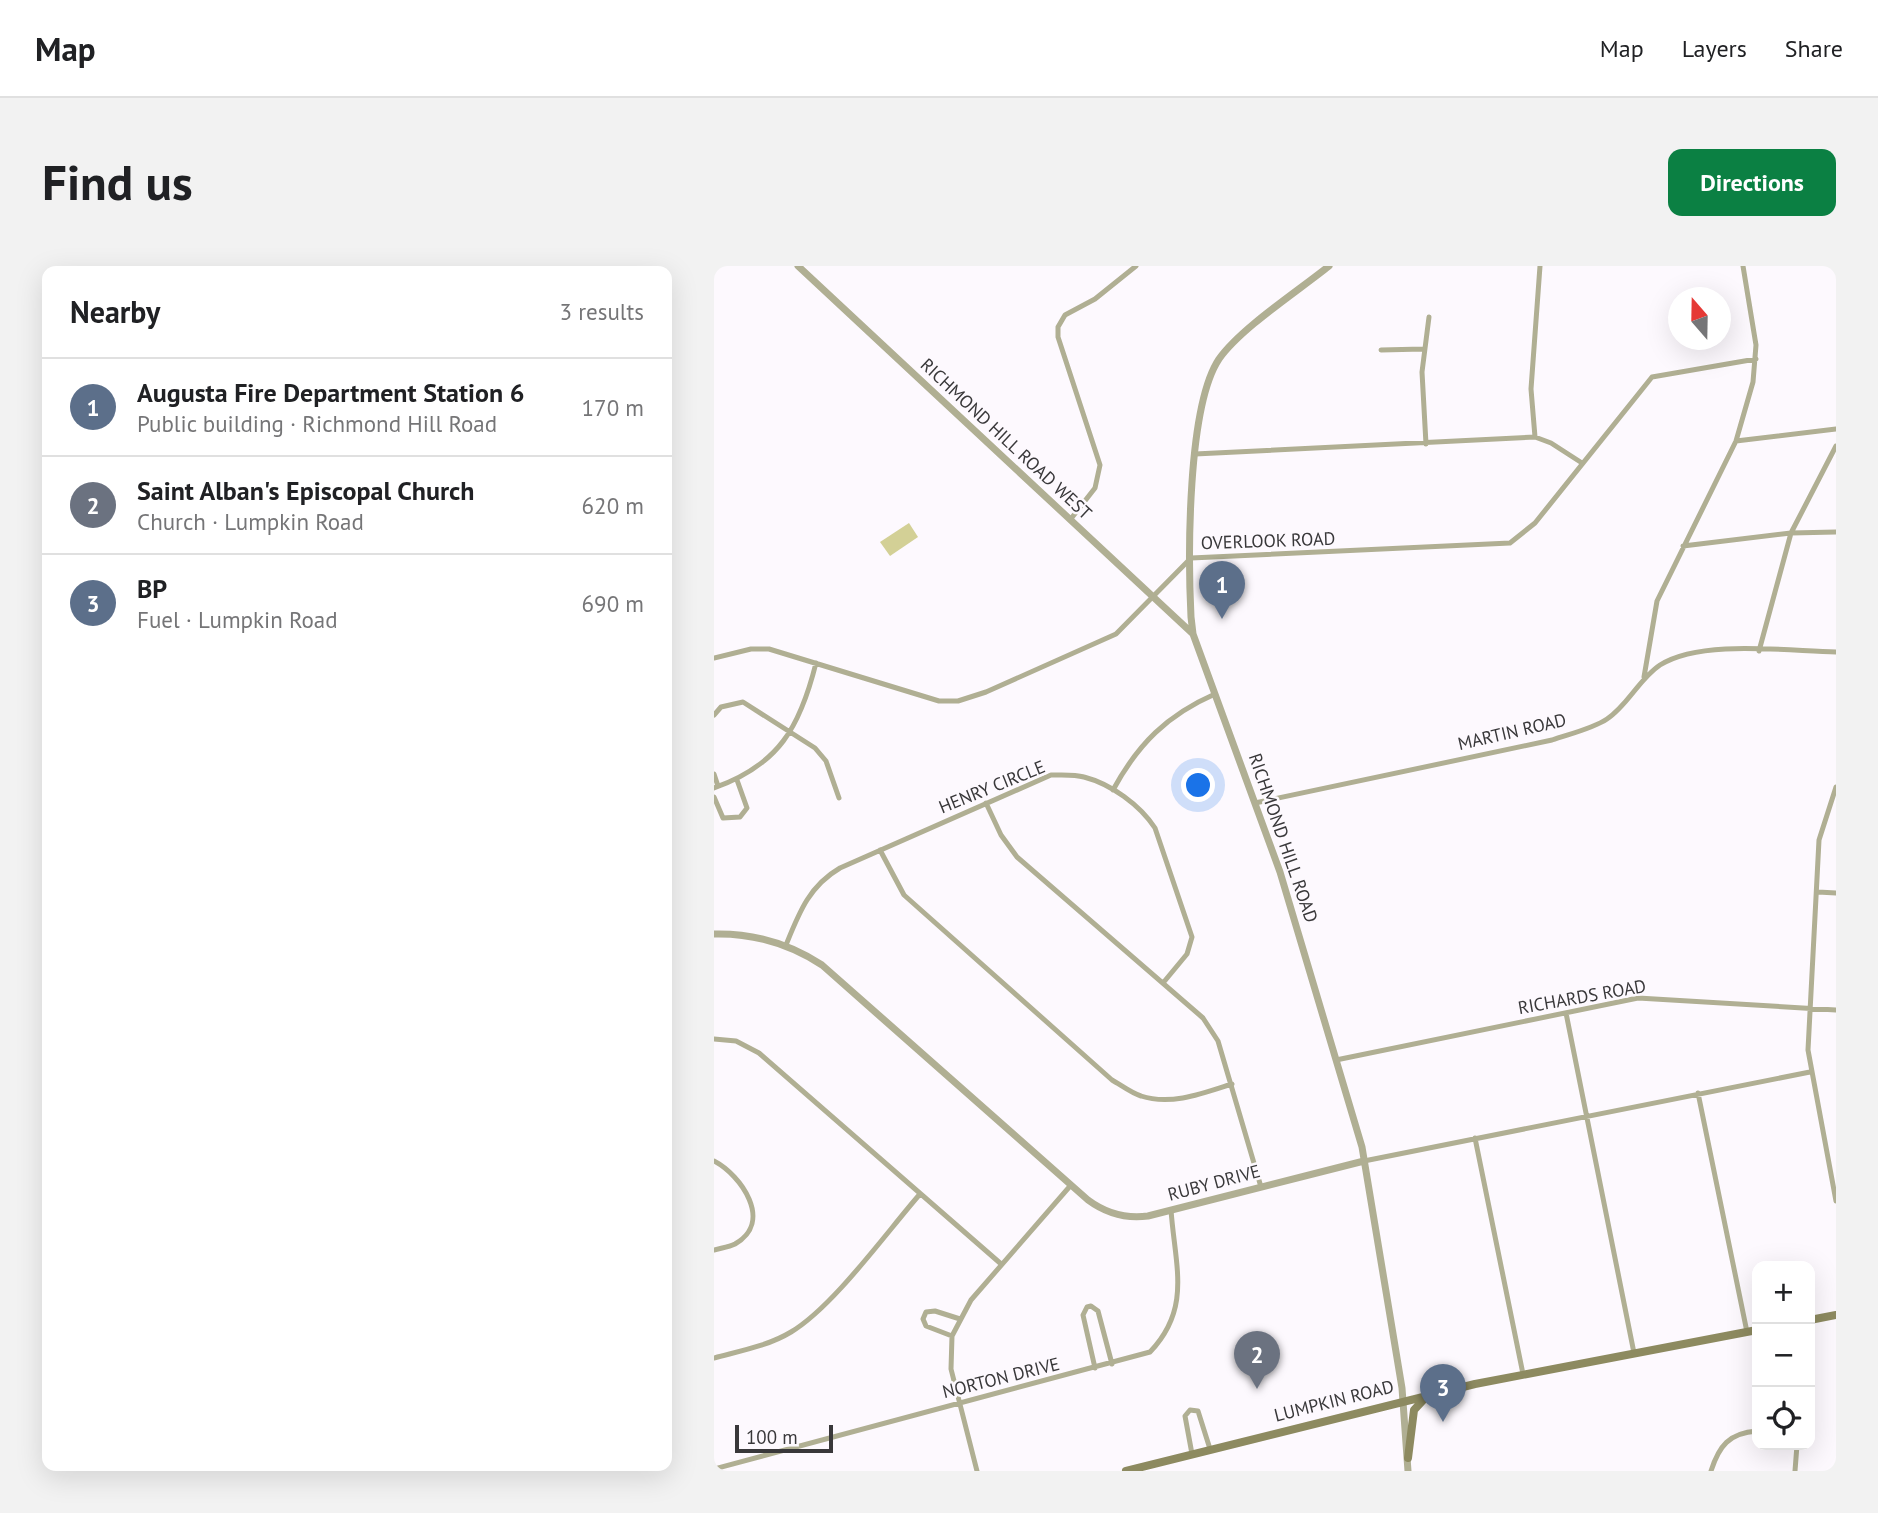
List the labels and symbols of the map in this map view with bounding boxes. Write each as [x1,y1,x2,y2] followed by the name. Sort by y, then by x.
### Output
[1668,287,1731,350] north arrow
[916,353,1097,524] street label: RICHMOND HILL ROAD WEST
[1200,527,1336,554] street label: OVERLOOK ROAD
[1199,561,1245,619] pin: 1
[1455,708,1568,755] street label: MARTIN ROAD
[1244,750,1323,926] street label: RICHMOND HILL ROAD
[935,755,1048,818] street label: HENRY CIRCLE
[1181,768,1215,802] your location
[1516,974,1648,1019] street label: RICHARDS ROAD
[1165,1159,1263,1206] street label: RUBY DRIVE
[1234,1331,1280,1389] pin: 2
[940,1352,1062,1403] street label: NORTON DRIVE
[1420,1364,1466,1422] pin: 3
[1272,1375,1396,1426] street label: LUMPKIN ROAD
[735,1422,833,1454] scale bar

